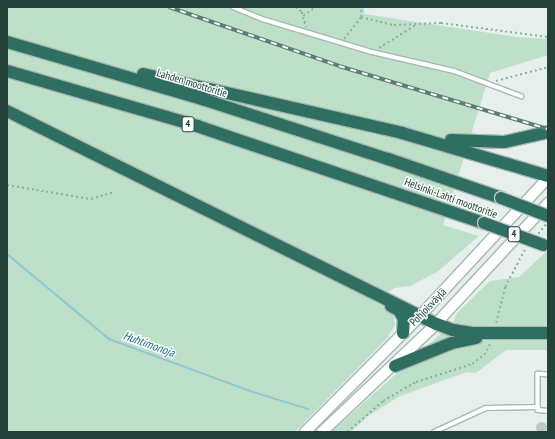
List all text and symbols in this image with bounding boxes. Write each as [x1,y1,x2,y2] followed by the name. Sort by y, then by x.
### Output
[155,66,229,100] street label: Lahden moottoritie
[181,116,195,132] road number: 4
[403,175,499,221] street label: Helsinki-Lahti moottoritie
[507,226,521,242] road number: 4
[407,285,449,329] street label: Pohjoisväylä
[121,328,177,360] water label: Huhtimonoja

